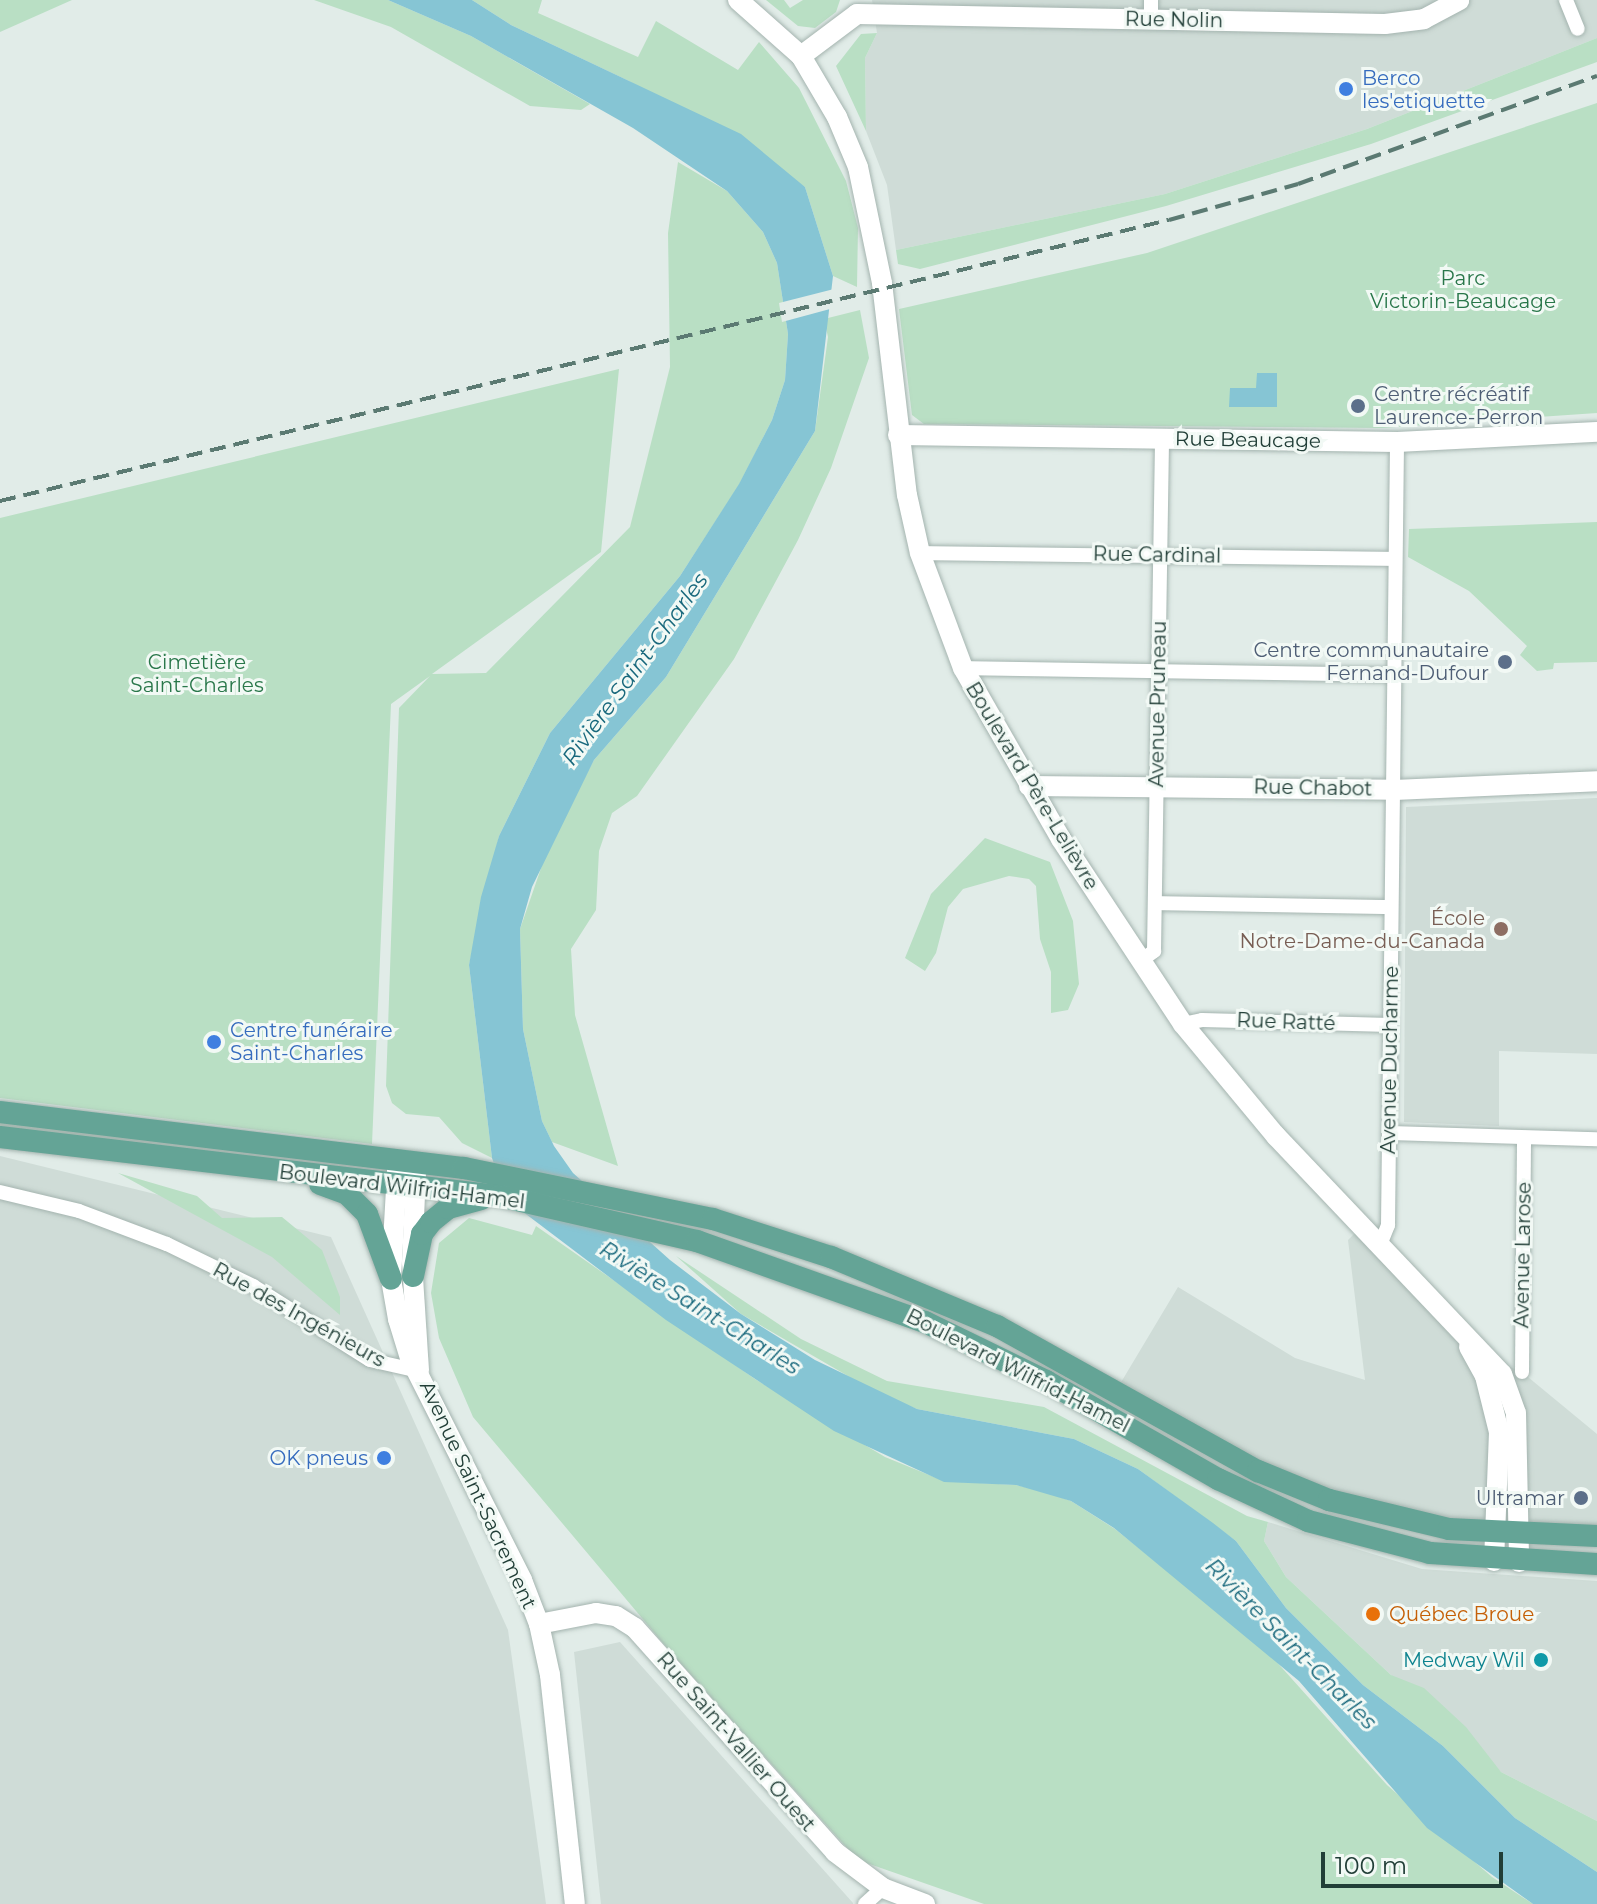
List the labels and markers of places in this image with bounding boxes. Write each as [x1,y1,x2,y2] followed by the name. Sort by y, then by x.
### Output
[1362,66,1485,113] place label: Berco les'etiquette
[1337,80,1355,98] marker: Berco les'etiquette
[1374,382,1543,429] place label: Centre récréatif Laurence-Perron
[1349,397,1367,415] marker: Centre récréatif Laurence-Perron
[1253,638,1489,685] place label: Centre communautaire Fernand-Dufour
[1496,653,1514,671] marker: Centre communautaire Fernand-Dufour
[1239,906,1485,953] place label: École Notre-Dame-du-Canada
[1492,920,1510,938] marker: École Notre-Dame-du-Canada
[230,1018,393,1065] place label: Centre funéraire Saint-Charles
[205,1033,223,1051] marker: Centre funéraire Saint-Charles
[269,1446,368,1470] place label: OK pneus
[375,1449,393,1467] marker: OK pneus
[1476,1486,1565,1510] place label: Ultramar
[1572,1489,1590,1507] marker: Ultramar
[1389,1602,1534,1626] place label: Québec Broue
[1364,1605,1382,1623] marker: Québec Broue
[1403,1648,1525,1672] place label: Medway Wil
[1532,1651,1550,1669] marker: Medway Wil

